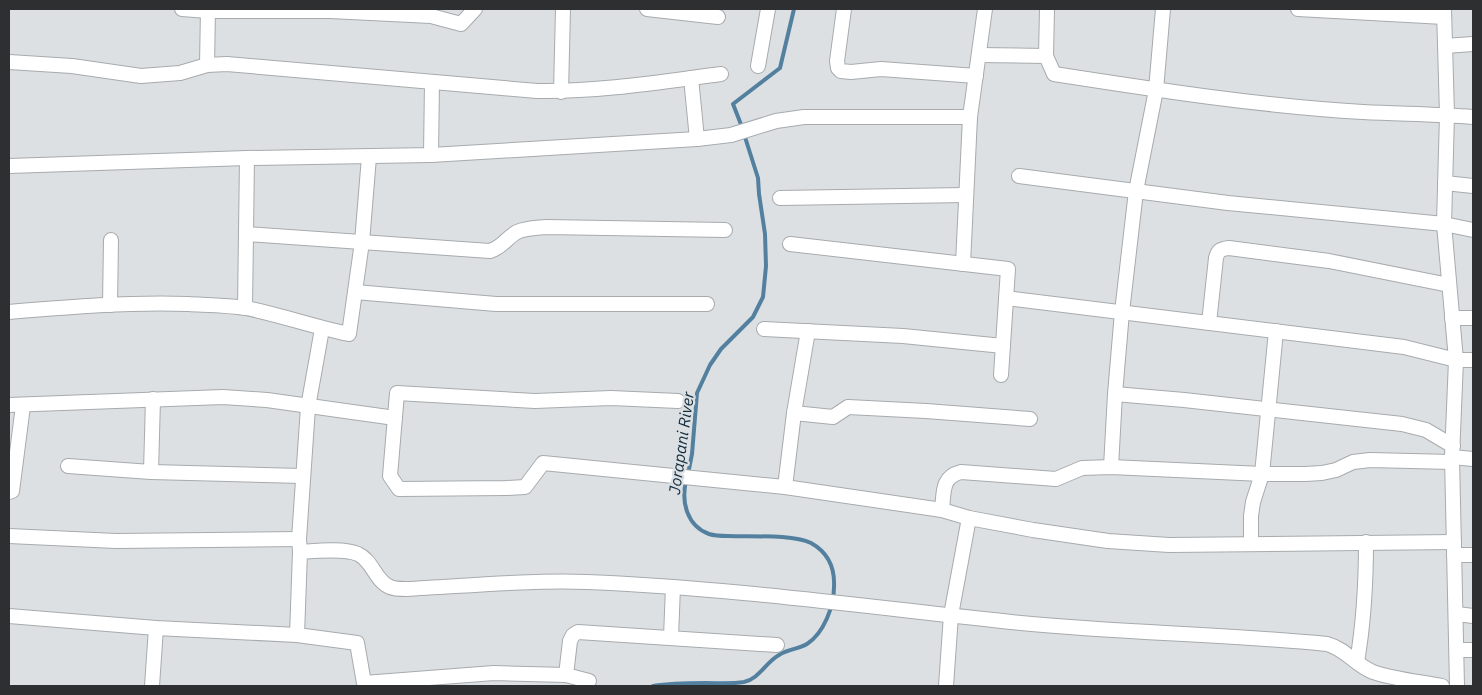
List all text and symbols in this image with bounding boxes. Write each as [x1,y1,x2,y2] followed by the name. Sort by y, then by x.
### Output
[664,389,698,495] water label: Jorapani River

